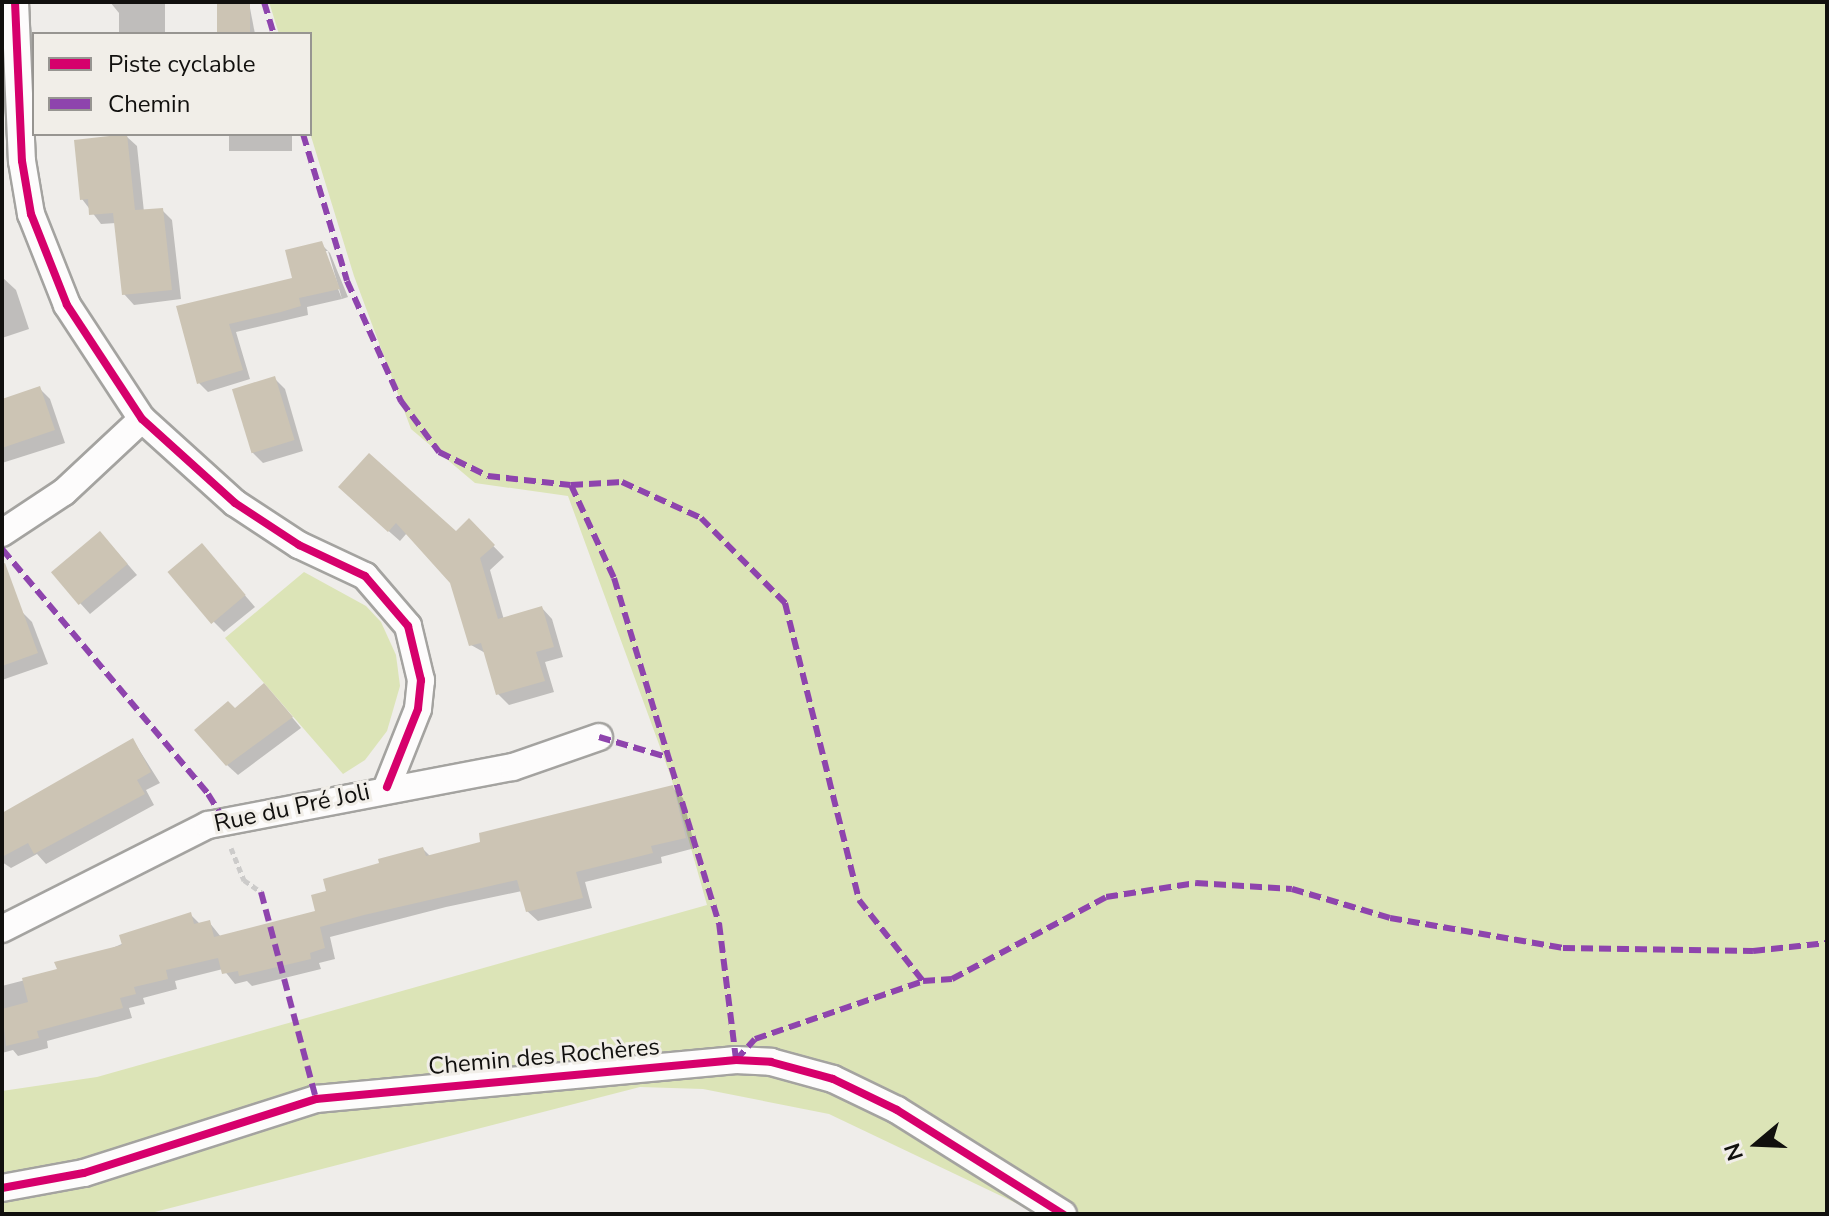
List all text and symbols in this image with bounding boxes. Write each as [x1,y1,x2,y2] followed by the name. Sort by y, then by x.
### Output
[32,32,312,136] legend
[108,48,255,80] text: Piste cyclable
[108,88,190,120] text: Chemin
[212,777,372,839] street label: Rue du Pré Joli
[427,1033,661,1081] street label: Chemin des Rochères
[1717,1104,1797,1184] north arrow
[1717,1139,1751,1164] text: N

